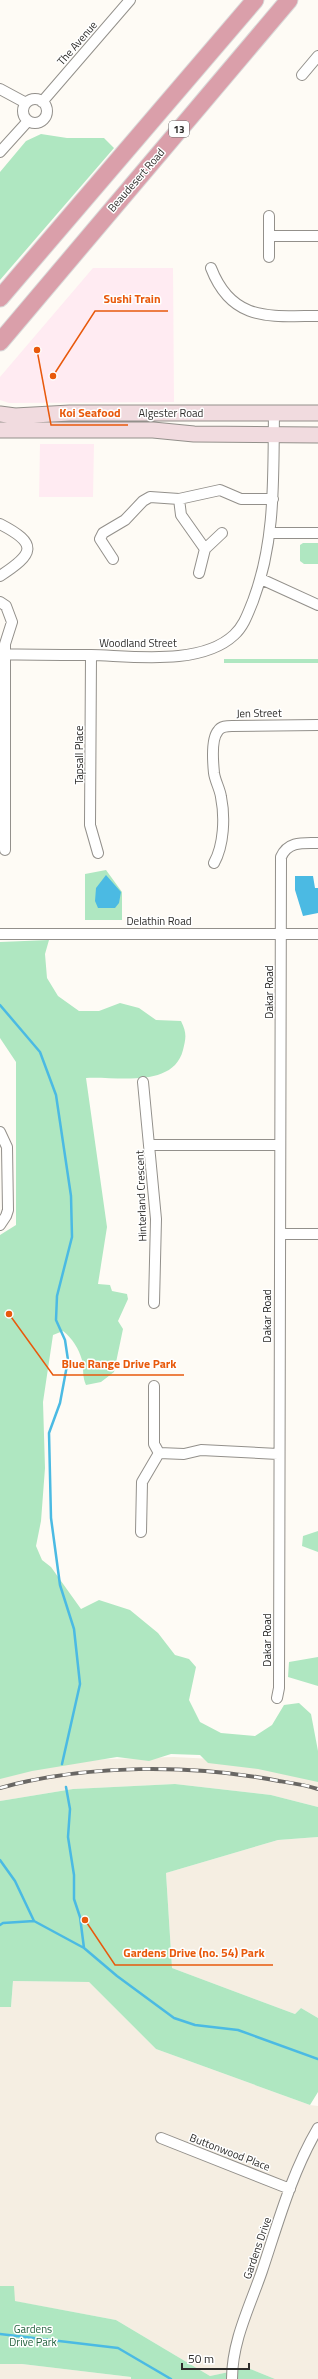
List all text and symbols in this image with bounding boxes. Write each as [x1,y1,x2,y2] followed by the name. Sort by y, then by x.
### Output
[53,17,101,69] street label: The Avenue
[169,121,189,137] road number: 13
[104,145,168,215] street label: Beaudesert Road
[95,287,168,311] callout: Sushi Train
[103,289,161,308] text: Sushi Train
[51,401,128,425] callout: Koi Seafood
[59,403,121,422] text: Koi Seafood
[139,405,204,421] street label: Algester Road
[99,635,177,651] street label: Woodland Street
[236,705,282,721] street label: Jen Street
[71,725,87,785] street label: Tapsall Place
[126,913,192,929] street label: Delathin Road
[261,965,277,1019] street label: Dakar Road
[131,1150,151,1242] street label: Hinterland Crescent
[259,1289,275,1343] street label: Dakar Road
[53,1351,184,1375] callout: Blue Range Drive Park
[62,1354,177,1373] text: Blue Range Drive Park
[259,1613,275,1667] street label: Dakar Road
[115,1941,273,1965] callout: Gardens Drive (no. 54) Park
[123,1943,265,1962] text: Gardens Drive (no. 54) Park
[187,2129,273,2175] street label: Buttonwood Place
[239,2214,275,2281] street label: Gardens Drive
[9,2321,57,2350] park label: Gardens Drive Park
[182,2345,249,2371] scale bar
[188,2349,214,2368] text: 50 m

